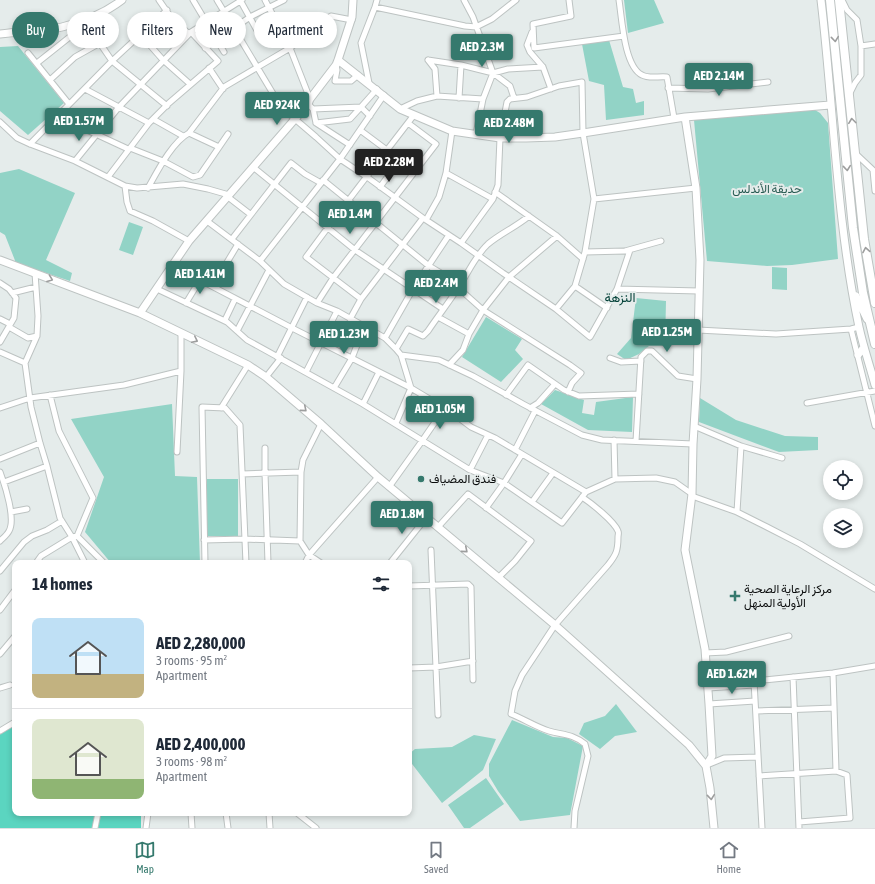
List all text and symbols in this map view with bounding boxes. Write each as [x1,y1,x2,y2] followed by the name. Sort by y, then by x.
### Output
[12,12,59,48] chip: Buy
[67,12,119,48] chip: Rent
[127,12,187,48] chip: Filters
[195,12,246,48] chip: New
[254,12,337,48] chip: Apartment
[441,34,523,68] pin: AED 2.3M
[830,36,839,42] one-way arrow
[460,39,504,54] text: AED 2.3M
[673,63,765,97] pin: AED 2.14M
[694,68,744,83] text: AED 2.14M
[236,92,318,126] pin: AED 924K
[254,97,300,112] text: AED 924K
[33,108,125,142] pin: AED 1.57M
[463,110,555,144] pin: AED 2.48M
[54,113,104,128] text: AED 1.57M
[484,115,534,130] text: AED 2.48M
[848,118,857,124] one-way arrow
[343,149,435,183] pin: AED 2.28M
[364,154,414,169] text: AED 2.28M
[842,165,851,171] one-way arrow
[732,182,802,197] park label: حديقة الأندلس
[309,201,391,235] pin: AED 1.4M
[328,206,372,221] text: AED 1.4M
[862,247,871,254] one-way arrow
[154,261,246,295] pin: AED 1.41M
[175,266,225,281] text: AED 1.41M
[395,270,477,304] pin: AED 2.4M
[46,274,53,282] one-way arrow
[414,275,458,290] text: AED 2.4M
[605,290,635,306] district label: النزهة
[621,319,713,353] pin: AED 1.25M
[298,321,390,355] pin: AED 1.23M
[642,324,692,339] text: AED 1.25M
[319,326,369,341] text: AED 1.23M
[191,335,198,343] one-way arrow
[394,396,486,430] pin: AED 1.05M
[415,401,465,416] text: AED 1.05M
[299,405,307,412] one-way arrow
[823,460,863,548] map controls
[823,460,863,500] button: locate
[429,472,496,486] place label: فندق المضياف
[416,474,426,484] marker: فندق المضياف
[361,501,443,535] pin: AED 1.8M
[380,506,424,521] text: AED 1.8M
[823,508,863,548] button: layers
[460,545,468,552] one-way arrow
[370,573,392,595] icon: filters
[32,574,93,594] text: 14 homes
[744,582,832,611] place label: مركز الرعاية الصحية الأولية المنهل
[729,590,741,602] marker: مركز الرعاية الصحية الأولية المنهل
[156,633,245,653] text: AED 2,280,000
[64,634,112,682] icon: home
[156,653,227,668] text: 3 rooms · 95 m²
[686,661,778,695] pin: AED 1.62M
[707,666,757,681] text: AED 1.62M
[156,668,207,683] text: Apartment
[156,734,245,754] text: AED 2,400,000
[64,735,112,783] icon: home
[156,754,227,769] text: 3 rooms · 98 m²
[156,769,207,784] text: Apartment
[706,794,715,800] one-way arrow
[134,839,156,875] tab: Map
[424,839,448,875] tab: Saved
[716,839,741,875] tab: Home

